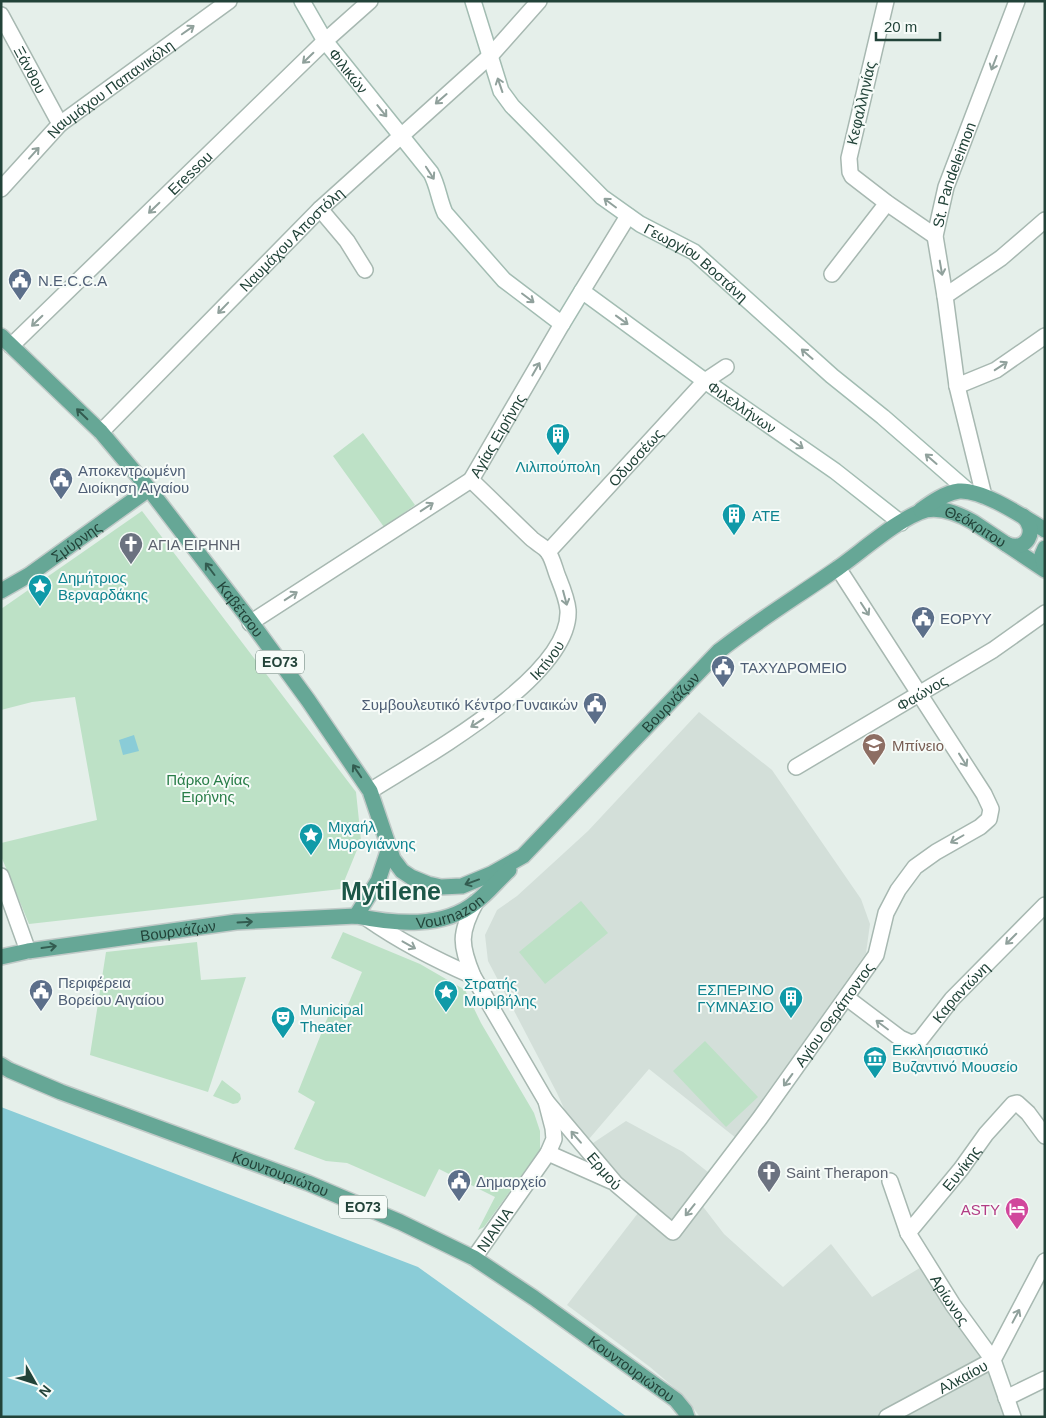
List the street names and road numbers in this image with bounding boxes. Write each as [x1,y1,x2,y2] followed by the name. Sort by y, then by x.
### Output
[43,36,177,141] street label: Ναυμάχου Παπανικόλη
[11,43,50,96] street label: Ξάνθου
[326,45,372,96] street label: Φιλικών
[843,60,879,146] street label: Κεφαλληνίας
[929,120,979,229] street label: St. Pandeleimon
[164,147,215,198] street label: Eressou
[236,184,347,295] street label: Ναυμάχου Αποστόλη
[642,219,752,305] street label: Γεωργίου Βοστάνη
[704,377,780,436] street label: Φιλελλήνων
[466,390,528,480] street label: Αγίας Ειρήνης
[604,425,666,489] street label: Οδυσσέως
[943,502,1010,550] street label: Θεόκριτου
[48,518,104,565] street label: Σμύρνης
[214,578,267,640] street label: Καβέτσου
[526,637,567,683] street label: Ικτίνου
[256,650,304,674] road number: ΕΟ73
[638,669,703,735] street label: Βουρνάζων
[893,671,950,714] street label: Φαώνος
[415,891,487,931] street label: Vournazon
[139,916,217,944] street label: Βουρνάζων
[929,958,993,1026] street label: Καραντώνη
[791,959,877,1070] street label: Αγίου Θεράποντος
[938,1142,984,1194] street label: Ευνίκης
[230,1147,331,1199] street label: Κουντουριώτου
[584,1148,625,1193] street label: Ερμού
[339,1196,387,1218] road number: ΕΟ73
[473,1204,516,1255] street label: NIANIA
[928,1271,973,1328] street label: Αρίωνος
[586,1332,678,1405] street label: Κουντουριώτου
[935,1356,990,1396] street label: Αλκαίου

